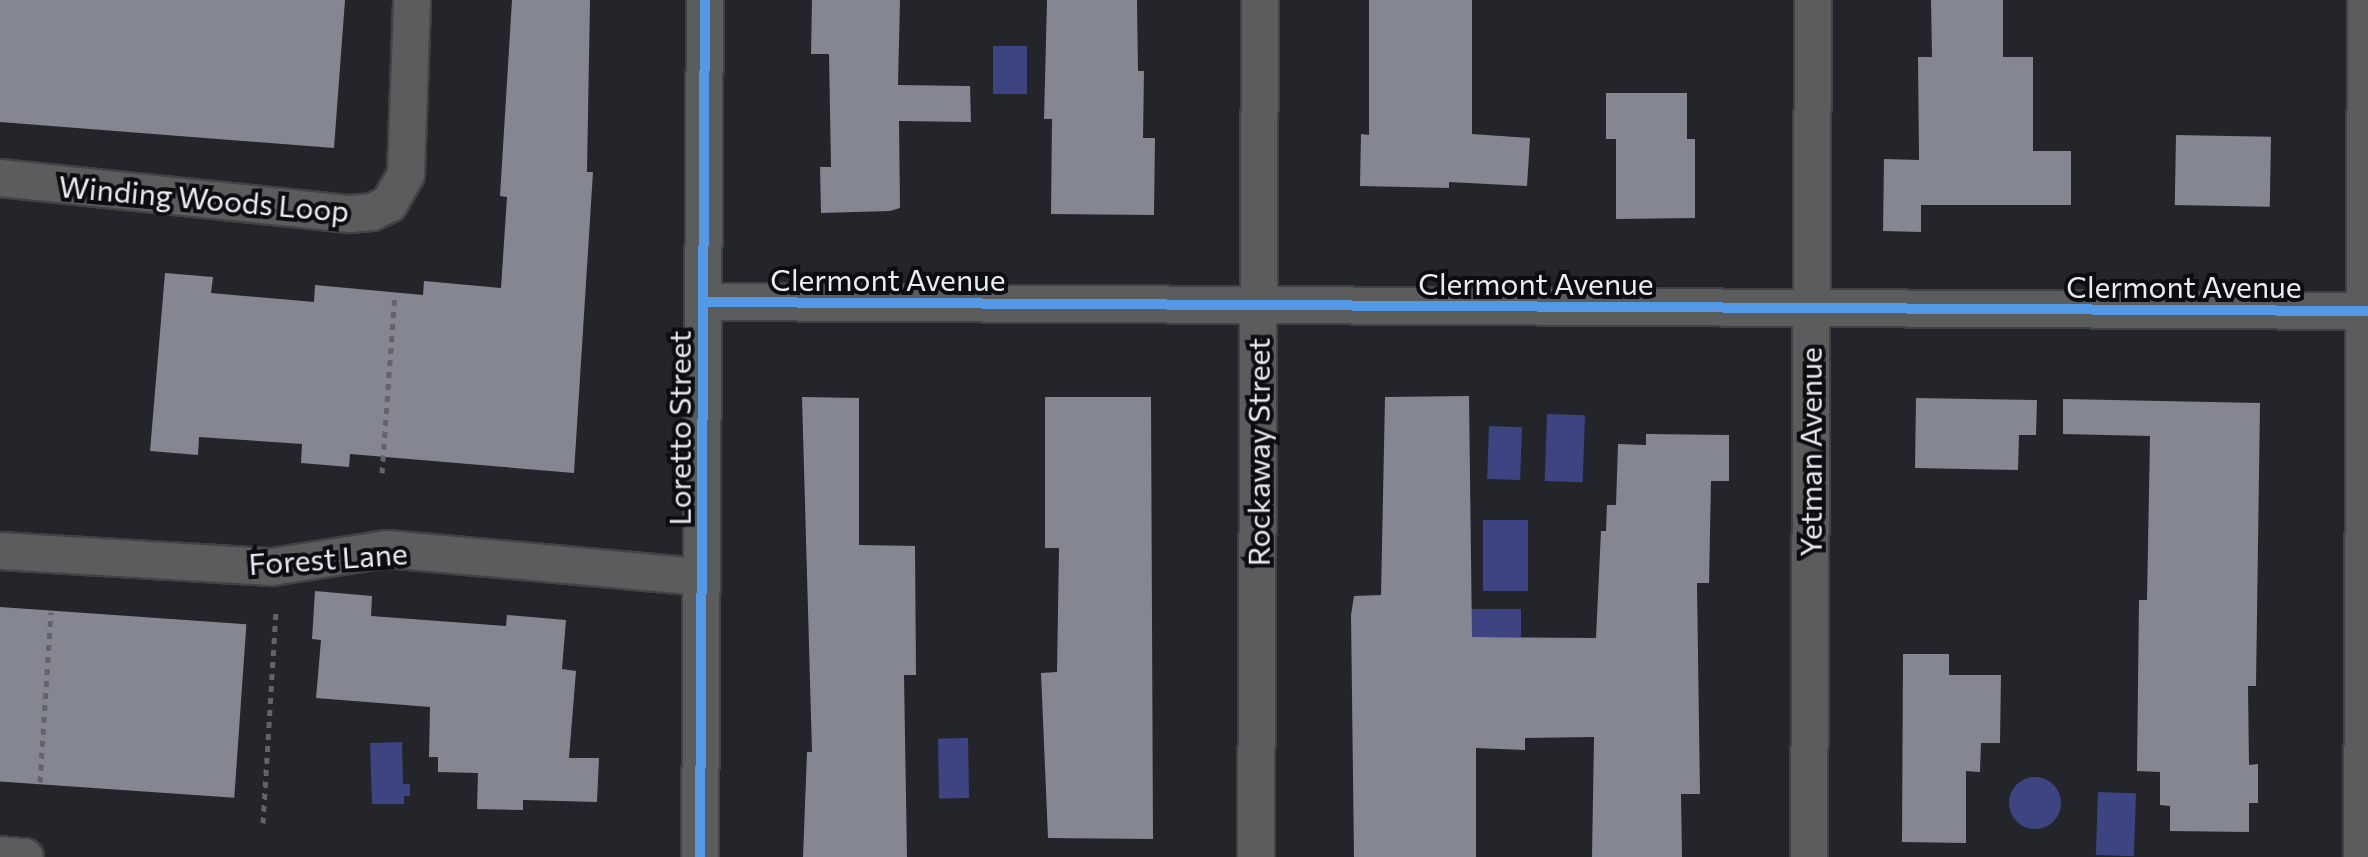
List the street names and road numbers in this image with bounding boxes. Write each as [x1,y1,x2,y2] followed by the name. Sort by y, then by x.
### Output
[57,167,351,229] street label: Winding Woods Loop
[770,261,1006,297] street label: Clermont Avenue
[1418,265,1654,301] street label: Clermont Avenue
[2066,268,2302,304] street label: Clermont Avenue
[661,330,697,526] street label: Loretto Street
[1240,338,1276,566] street label: Rockaway Street
[1792,347,1828,557] street label: Yetman Avenue
[247,534,409,582] street label: Forest Lane

